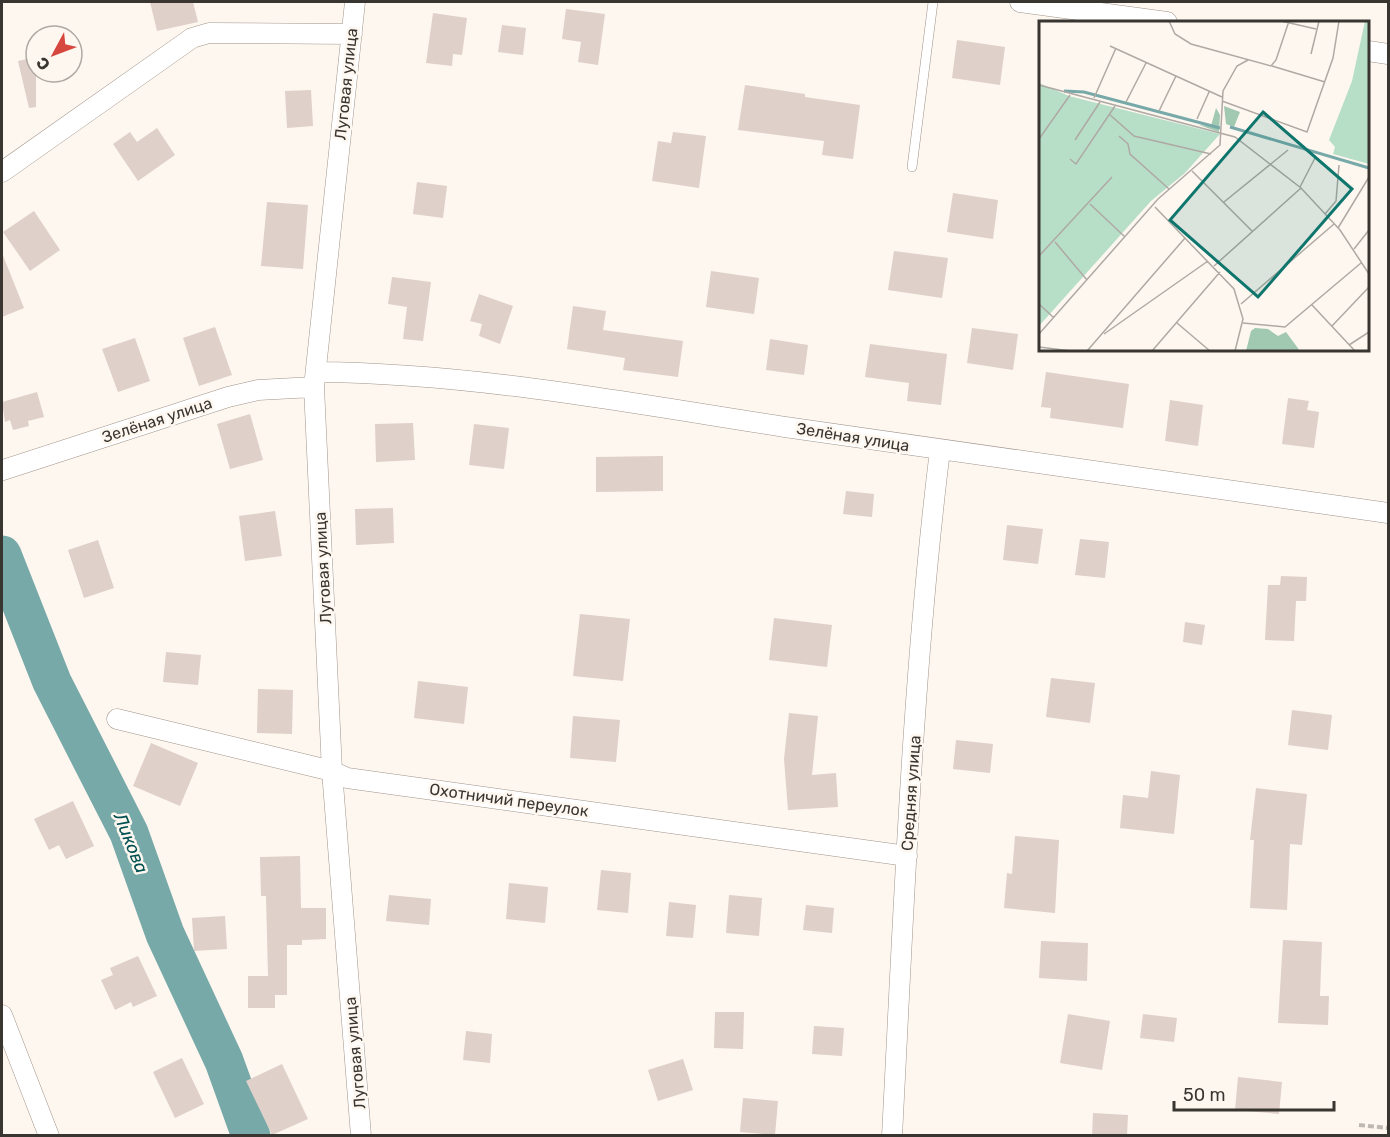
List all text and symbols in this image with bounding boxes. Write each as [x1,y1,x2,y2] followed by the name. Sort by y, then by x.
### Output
[1039,21,1369,351] inset map
[24,24,84,84] north arrow
[331,27,361,141] street label: Луговая улица
[32,53,54,74] text: С
[100,393,214,447] street label: Зелёная улица
[795,419,911,455] street label: Зелёная улица
[311,511,335,625] street label: Луговая улица
[897,735,925,851] street label: Средняя улица
[428,779,590,821] street label: Охотничий переулок
[109,809,153,877] water label: Ликова
[341,996,369,1110] street label: Луговая улица
[1174,1074,1334,1112] scale bar
[1183,1084,1226,1106] text: 50 m

